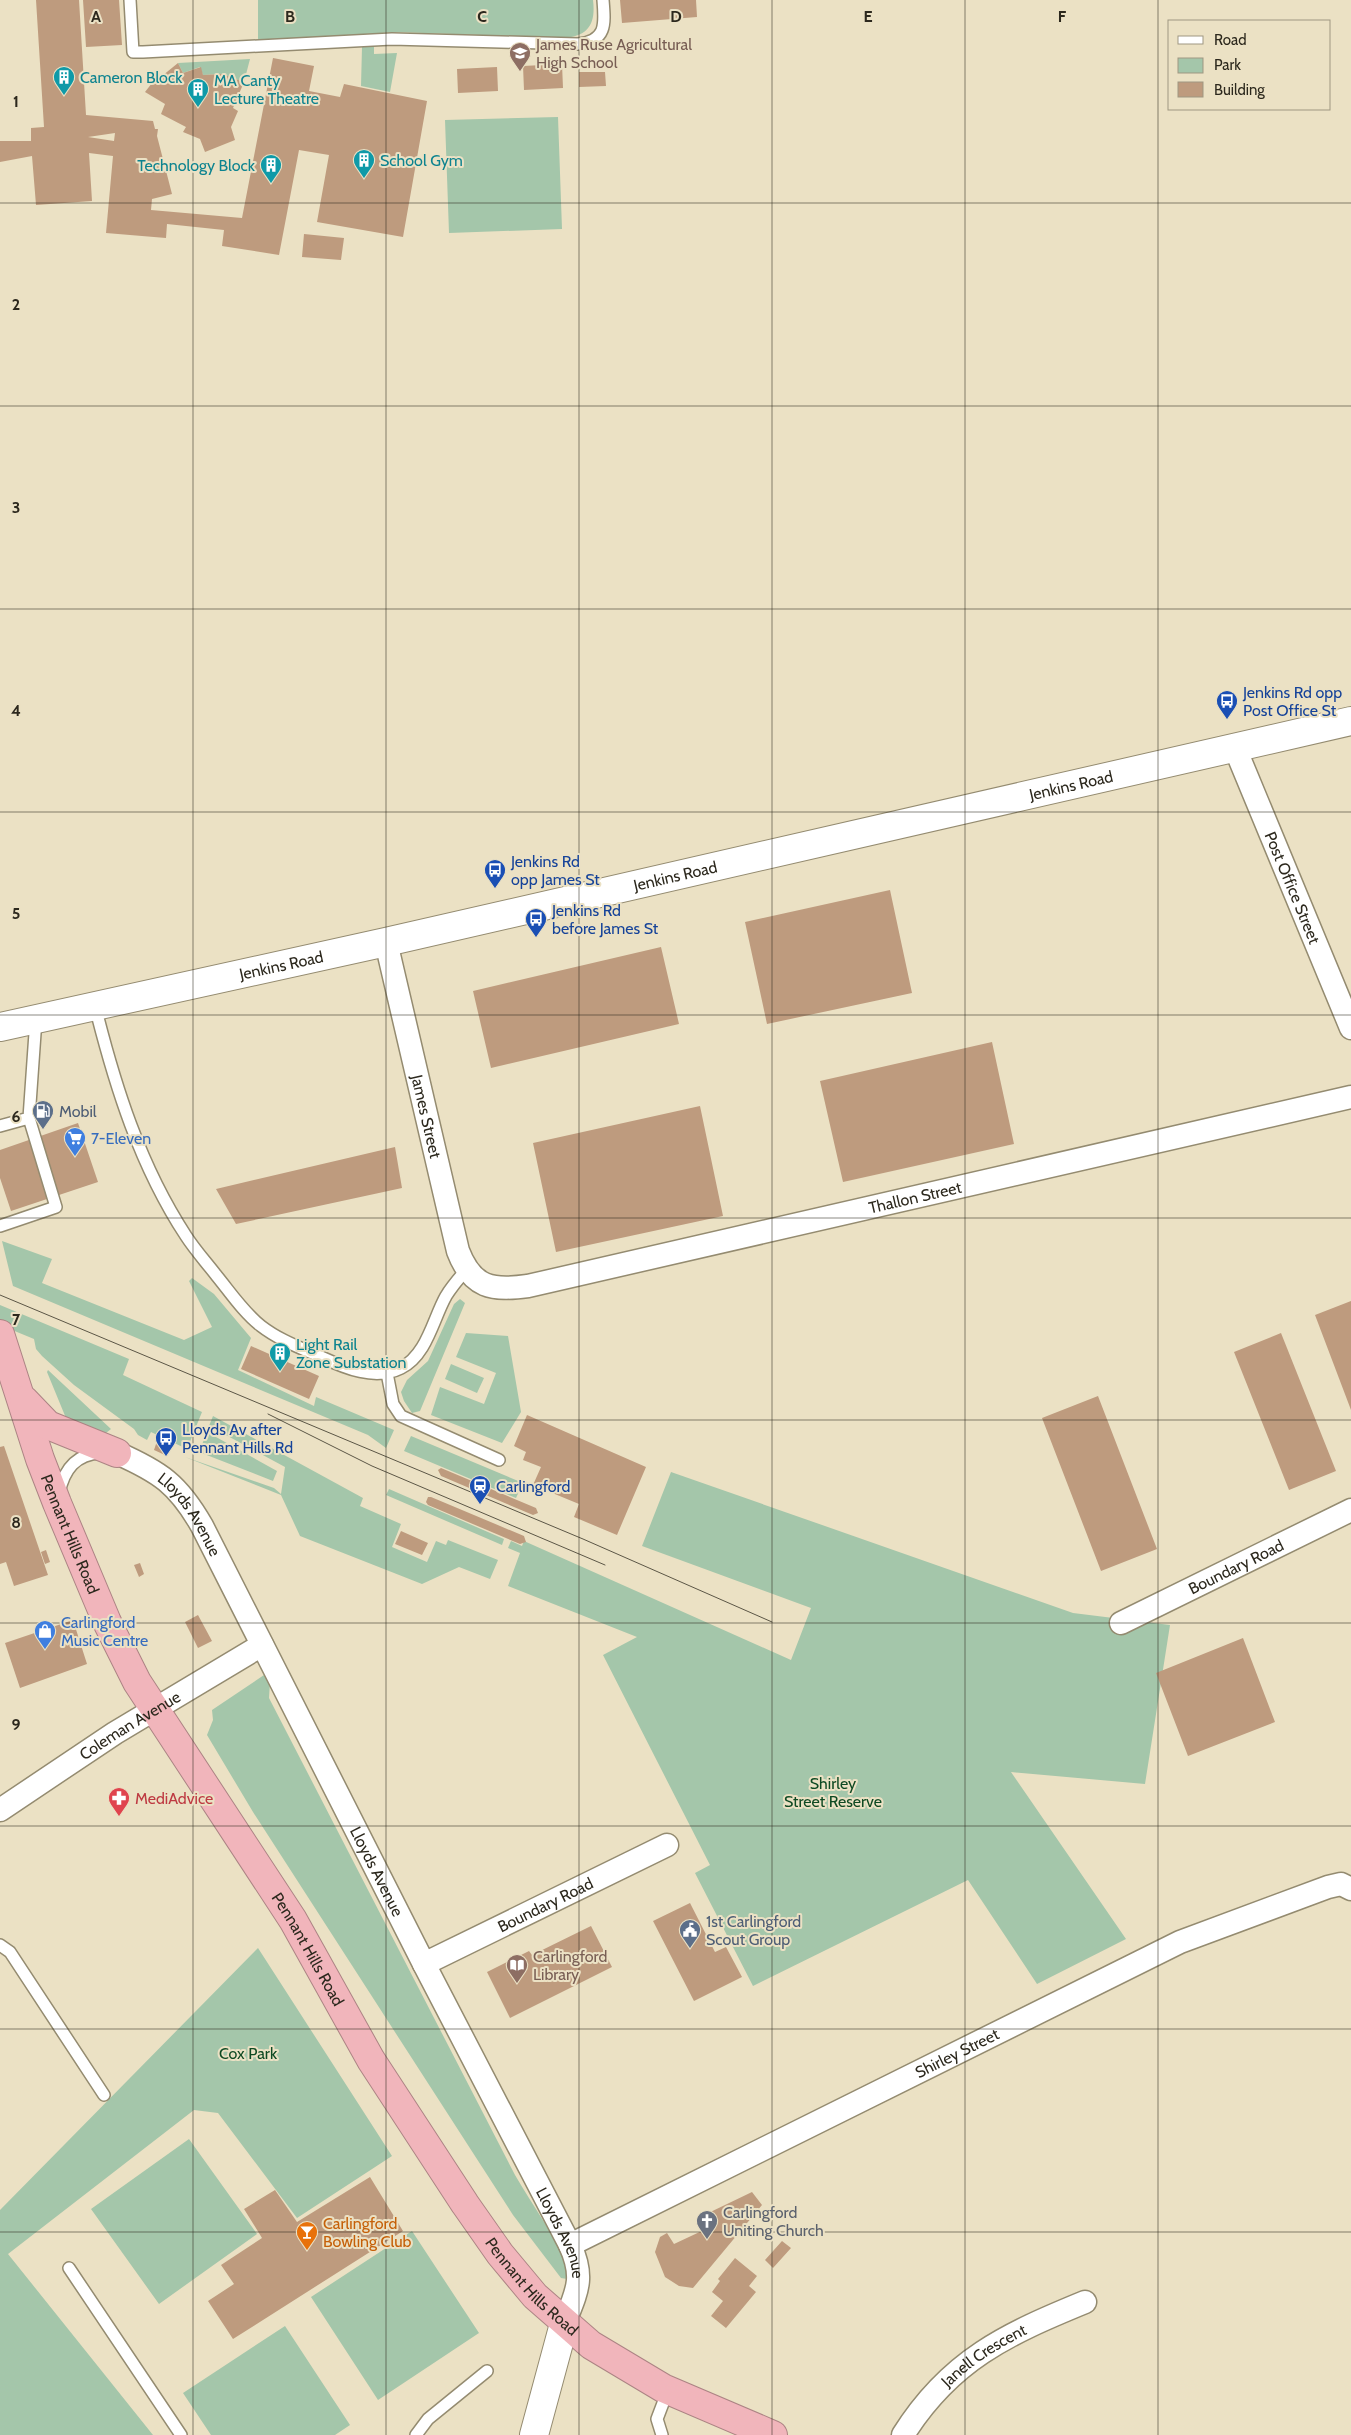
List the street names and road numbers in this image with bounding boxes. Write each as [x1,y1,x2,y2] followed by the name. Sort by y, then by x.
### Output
[1026,766,1115,804] street label: Jenkins Road
[1261,829,1325,947] street label: Post Office Street
[630,857,719,895] street label: Jenkins Road
[236,947,325,984] street label: Jenkins Road
[407,1072,446,1161] street label: James Street
[867,1177,964,1217] street label: Thallon Street
[154,1468,225,1559] street label: Lloyds Avenue
[37,1471,104,1597] street label: Pennant Hills Road
[1185,1535,1287,1598] street label: Boundary Road
[76,1687,184,1764] street label: Coleman Avenue
[346,1823,408,1920] street label: Lloyds Avenue
[494,1873,596,1936] street label: Boundary Road
[268,1889,348,2009] street label: Pennant Hills Road
[912,2024,1002,2082] street label: Shirley Street
[532,2184,588,2279] street label: Lloyds Avenue
[482,2234,582,2339] street label: Pennant Hills Road
[936,2320,1030,2391] street label: Janell Crescent

